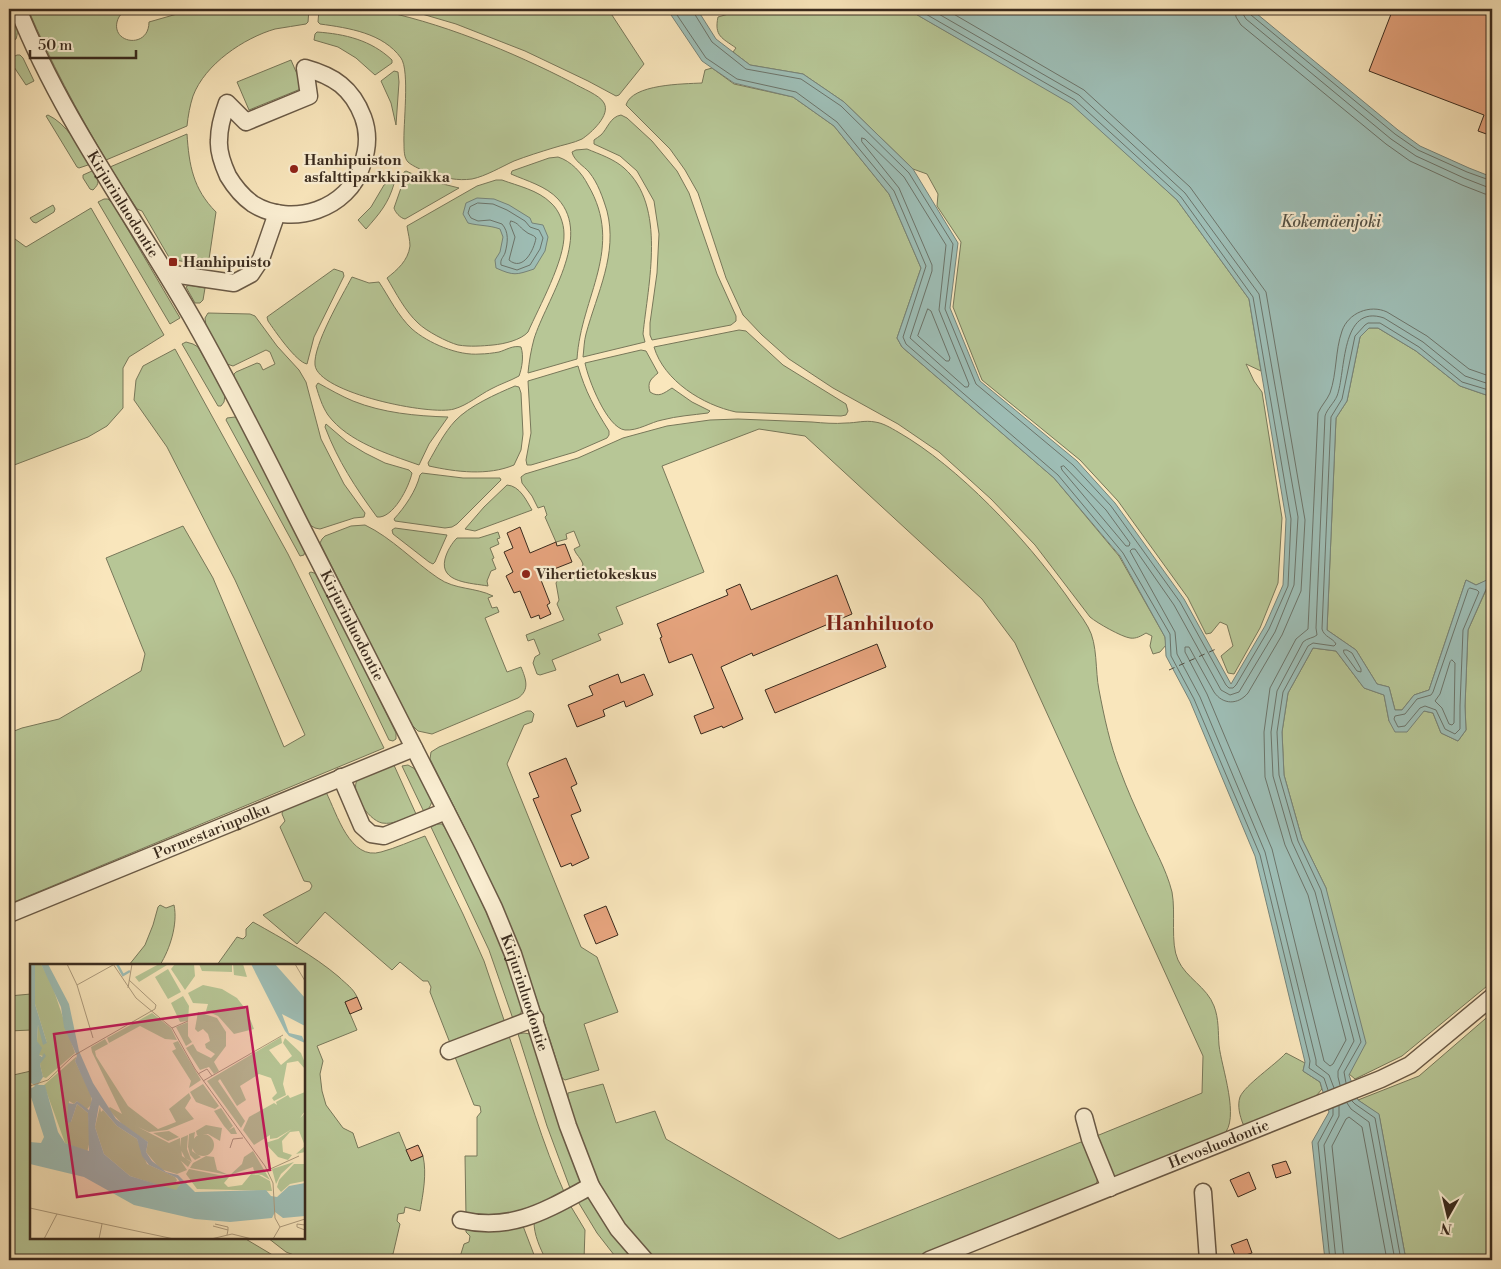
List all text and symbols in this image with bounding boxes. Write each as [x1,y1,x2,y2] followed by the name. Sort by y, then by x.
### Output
[30,28,136,60] scale bar
[38,36,72,55] text: 50 m
[82,148,163,261] street label: Kirjurinluodontie
[304,151,451,187] place label: Hanhipuiston asfalttiparkkipaikka
[288,163,300,175] marker: Hanhipuiston asfalttiparkkipaikka
[1281,212,1381,232] water label: Kokemäenjoki
[183,253,271,272] place label: Hanhipuisto
[167,256,179,268] marker: Hanhipuisto
[535,565,657,584] place label: Vihertietokeskus
[316,567,388,685] street label: Kirjurinluodontie
[520,568,532,580] marker: Vihertietokeskus
[826,612,934,637] district label: Hanhiluoto
[151,799,273,864] street label: Pormestarinpolku
[496,931,552,1054] street label: Kirjurinluodontie
[30,964,305,1239] inset map
[1166,1116,1272,1173] street label: Hevosluodontie
[1424,1192,1474,1242] north arrow
[1440,1218,1453,1238] text: N

